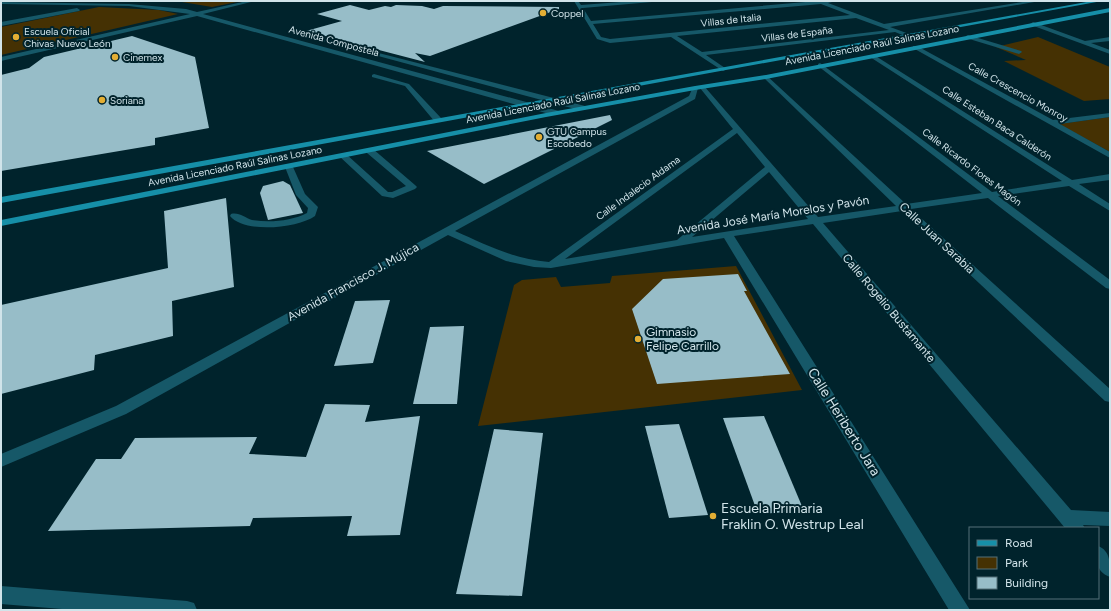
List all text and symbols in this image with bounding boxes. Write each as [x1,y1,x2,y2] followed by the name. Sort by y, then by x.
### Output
[551,7,584,20] place label: Coppel
[538,8,548,18] marker: Coppel
[700,10,762,30] street label: Villas de Italia
[784,22,960,68] street label: Avenida Licenciado Raúl Salinas Lozano
[287,23,381,59] street label: Avenida Compostela
[760,23,834,45] street label: Villas de España
[24,25,111,50] place label: Escuela Oficial Chivas Nuevo León
[11,32,21,42] marker: Escuela Oficial Chivas Nuevo León
[123,51,162,64] place label: Cinemex
[110,52,120,62] marker: Cinemex
[966,59,1071,125] street label: Calle Crescencio Monroy
[465,80,641,126] street label: Avenida Licenciado Raúl Salinas Lozano
[940,83,1055,164] street label: Calle Esteban Baca Calderón
[110,94,143,107] place label: Soriana
[97,95,107,105] marker: Soriana
[547,125,607,150] place label: GTU Campus Escobedo
[920,125,1025,209] street label: Calle Ricardo Flores Magón
[534,132,544,142] marker: GTU Campus Escobedo
[147,143,323,189] street label: Avenida Licenciado Raúl Salinas Lozano
[593,153,683,223] street label: Calle Indalecio Aldama
[676,193,870,237] street label: Avenida José María Morelos y Pavón
[896,200,978,276] street label: Calle Juan Sarabia
[285,240,421,324] street label: Avenida Francisco J. Mújica
[840,251,939,365] street label: Calle Rogelio Bustamante
[646,325,719,353] place label: Gimnasio Felipe Carrillo
[633,334,643,344] marker: Gimnasio Felipe Carrillo
[804,365,884,479] street label: Calle Heriberto Jara
[721,500,864,533] place label: Escuela Primaria Fraklin O. Westrup Leal
[708,511,718,521] marker: Escuela Primaria Fraklin O. Westrup Leal
[969,527,1099,599] legend
[1005,536,1033,550] text: Road
[1005,556,1028,570] text: Park
[1005,576,1048,590] text: Building

